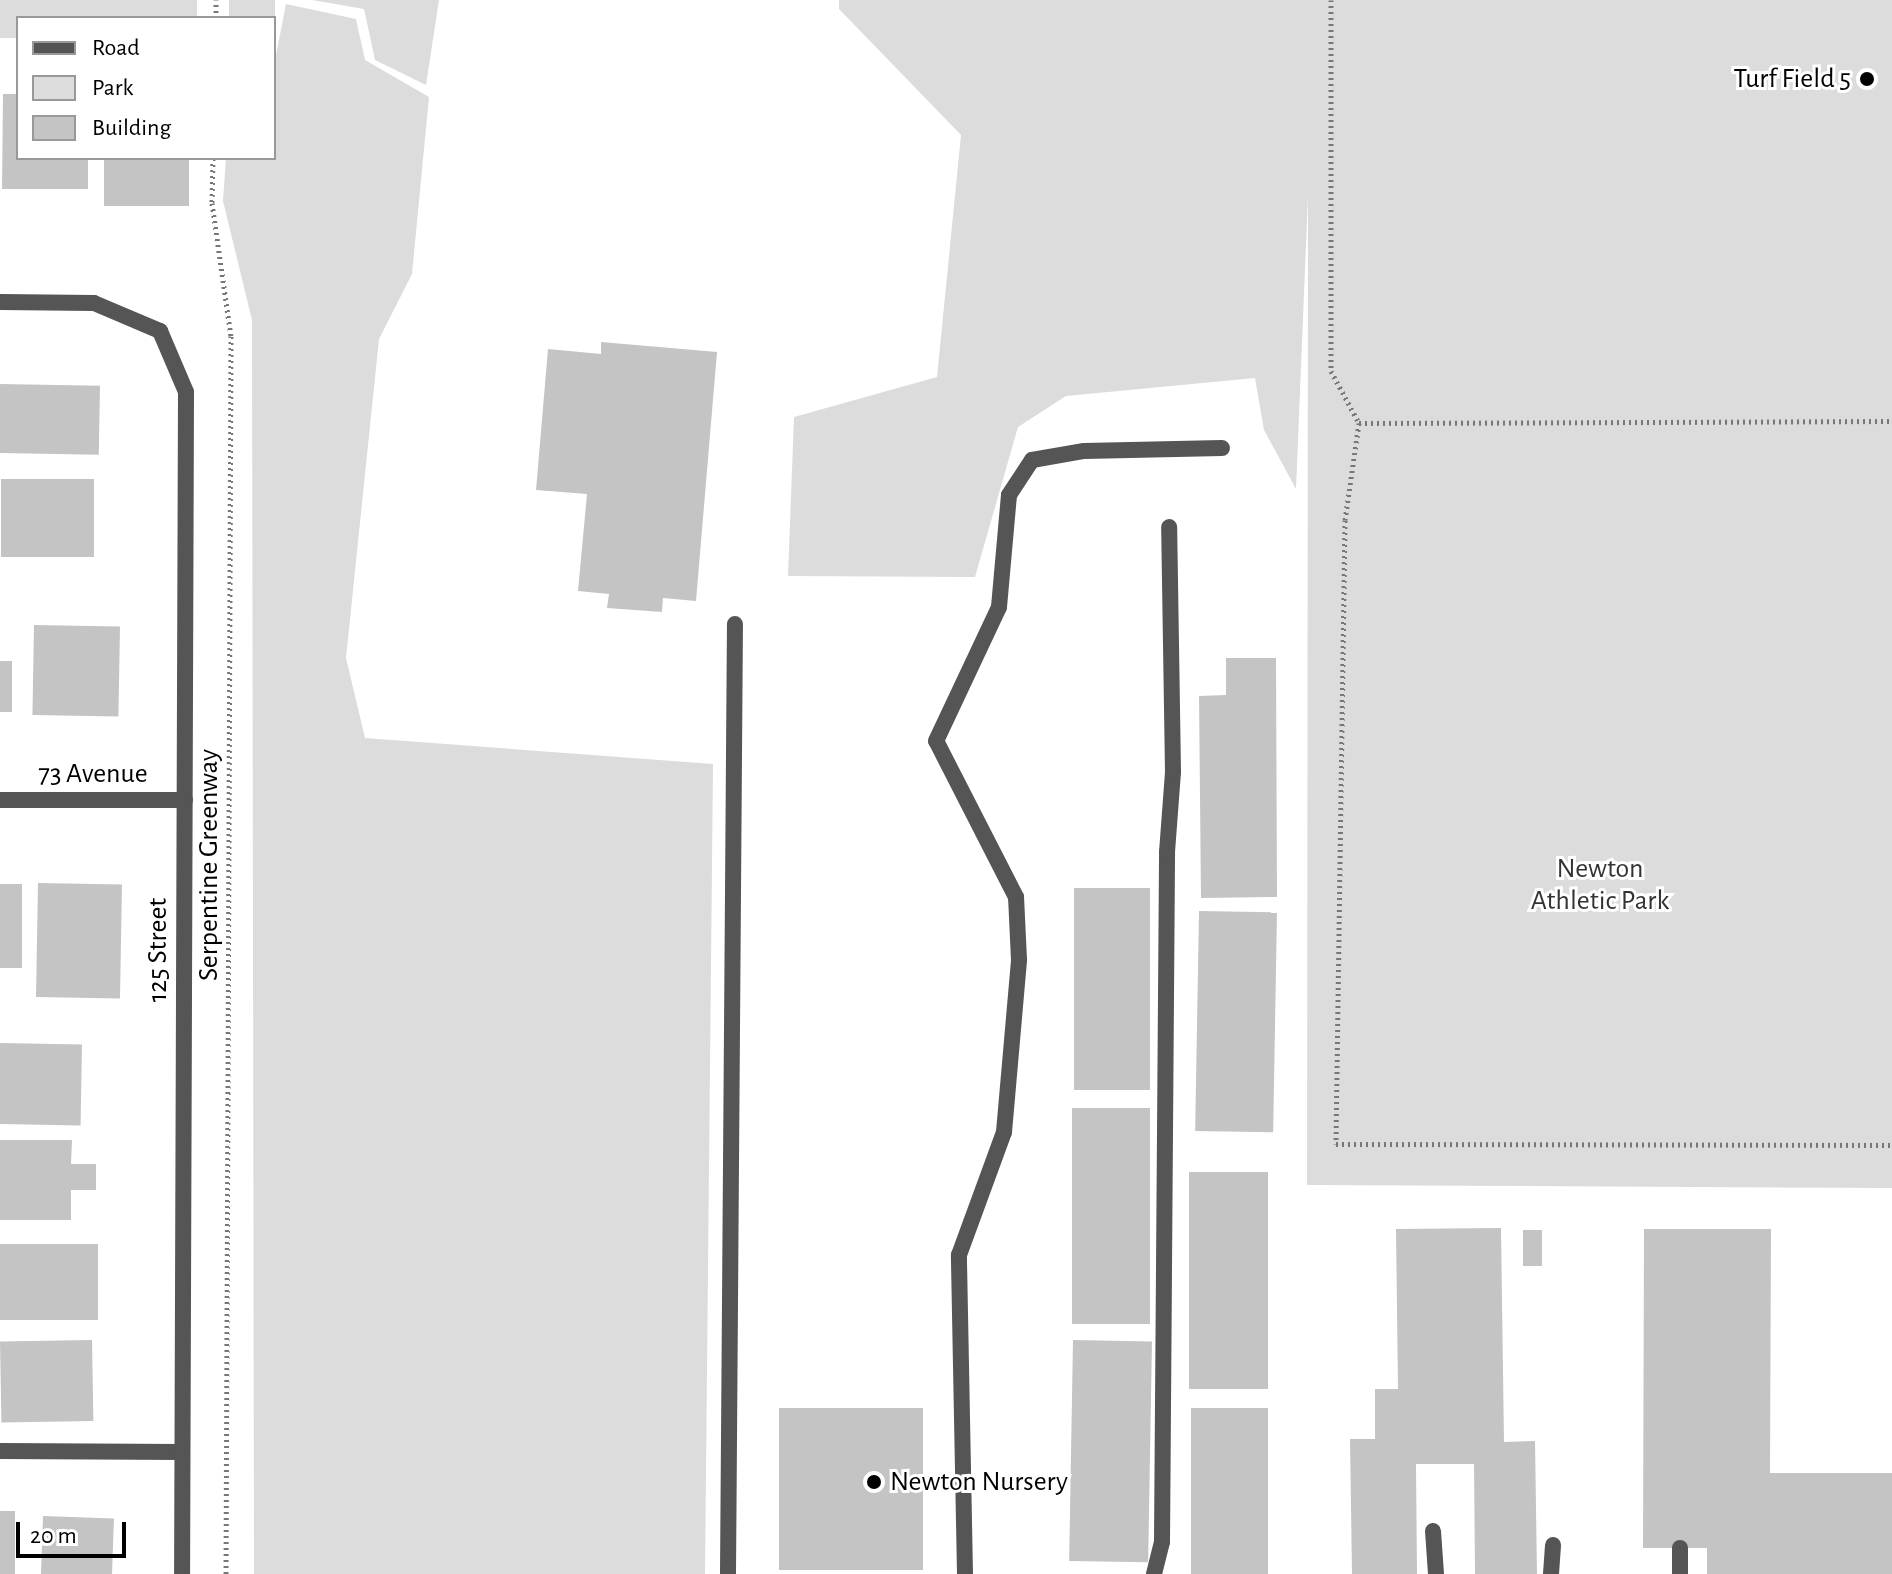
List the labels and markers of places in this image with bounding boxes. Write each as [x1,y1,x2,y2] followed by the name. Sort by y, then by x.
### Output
[1734,62,1851,96] place label: Turf Field 5
[1858,70,1876,88] marker: Turf Field 5
[890,1465,1068,1499] place label: Newton Nursery
[865,1473,883,1491] marker: Newton Nursery

